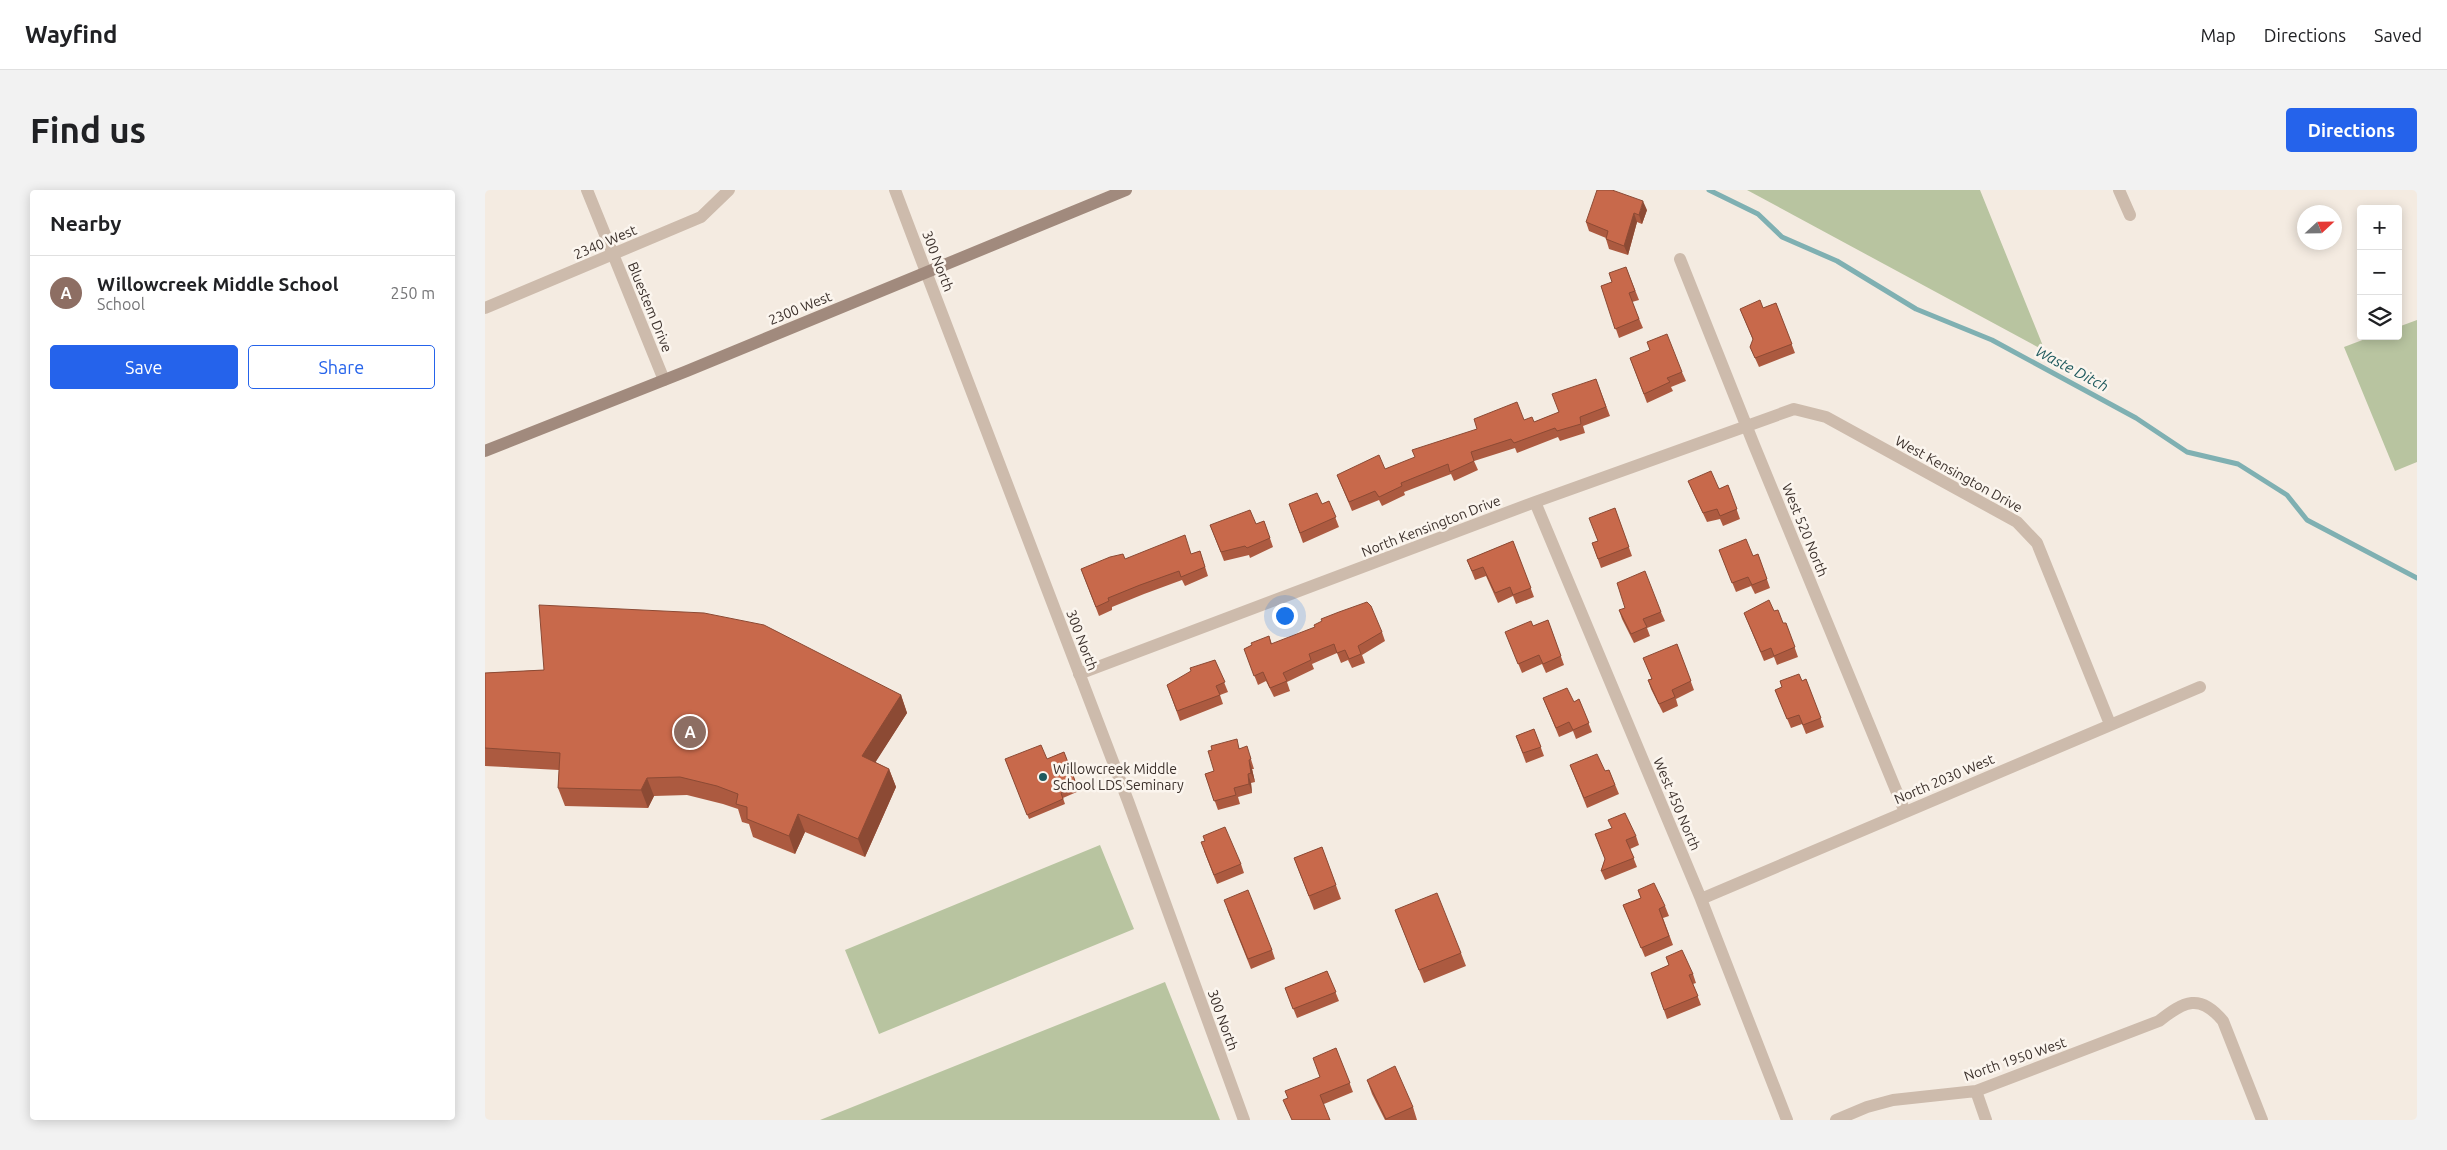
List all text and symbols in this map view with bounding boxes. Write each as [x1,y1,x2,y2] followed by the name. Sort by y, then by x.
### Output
[25,21,117,48] text: Wayfind
[2200,25,2236,45] text: Map
[2264,25,2346,45] text: Directions
[2374,25,2422,45] text: Saved
[2286,108,2417,152] button: Directions
[30,110,146,150] text: Find us
[2297,205,2342,250] north arrow
[2357,205,2402,340] map controls
[2357,205,2402,250] button: +
[50,211,121,235] text: Nearby
[571,221,639,262] street label: 2340 West
[919,228,957,294] street label: 300 North
[2357,250,2402,295] button: −
[625,260,675,354] street label: Bluestem Drive
[97,273,338,295] text: Willowcreek Middle School
[60,284,72,302] text: A
[390,284,435,302] text: 250 m
[766,288,834,328] street label: 2300 West
[97,295,145,313] text: School
[2357,295,2402,340] button: layers
[2033,342,2111,395] water label: Waste Ditch
[50,345,238,389] button: Save
[248,345,435,389] button: Share
[1893,432,2025,516] street label: West Kensington Drive
[1779,481,1831,579] street label: West 520 North
[1359,492,1503,560] street label: North Kensington Drive
[1272,603,1298,629] your location
[1063,607,1101,673] street label: 300 North
[674,713,706,751] pin: A
[1892,751,1997,807] street label: North 2030 West
[1650,755,1704,853] street label: West 450 North
[1053,761,1184,793] place label: Willowcreek Middle School LDS Seminary
[1037,771,1049,783] marker: Willowcreek Middle School LDS Seminary
[1205,987,1241,1053] street label: 300 North
[1962,1034,2069,1084] street label: North 1950 West

